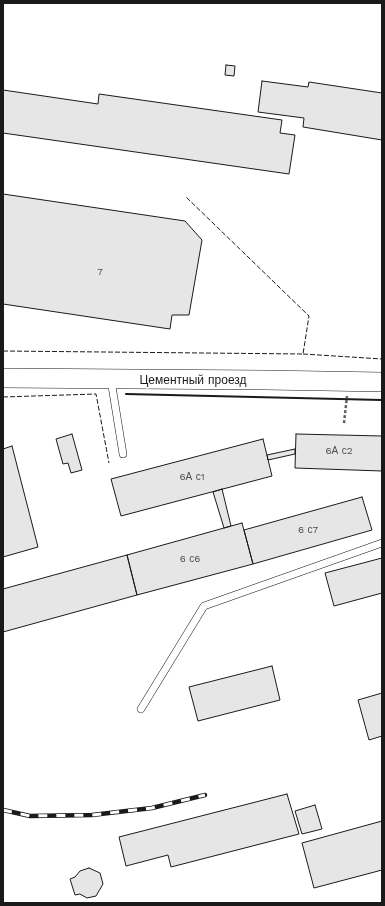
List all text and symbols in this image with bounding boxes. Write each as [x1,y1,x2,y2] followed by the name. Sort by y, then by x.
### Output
[97,266,103,278] house number: 7
[139,373,247,387] street label: Цементный проезд
[326,445,352,457] house number: 6А с2
[179,471,205,483] house number: 6А с1
[298,524,318,536] house number: 6 с7
[180,553,200,565] house number: 6 с6

